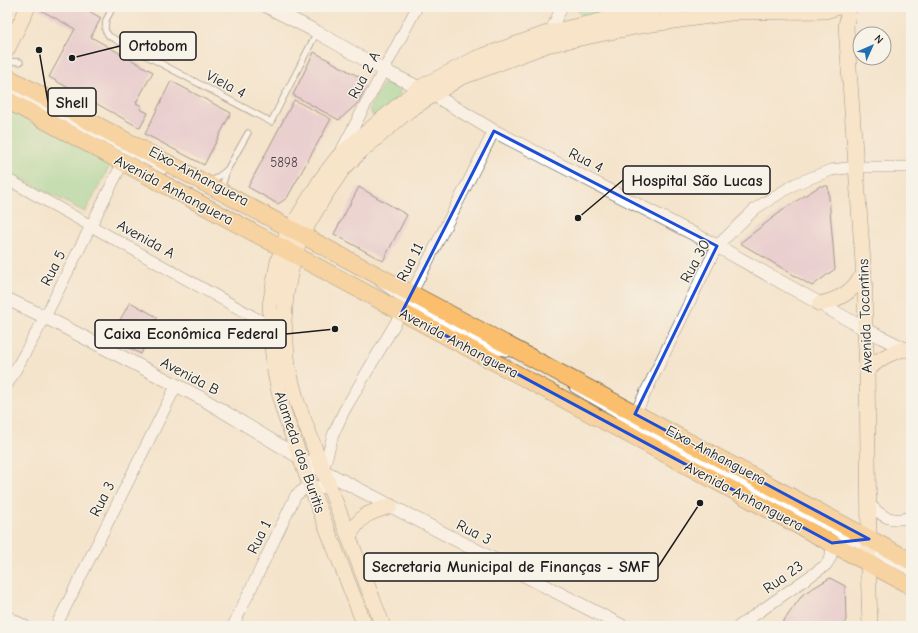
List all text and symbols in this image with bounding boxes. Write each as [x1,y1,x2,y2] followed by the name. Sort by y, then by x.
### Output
[852,26,892,66] north arrow
[120,32,196,60] callout: Ortobom
[872,32,886,46] text: N
[128,37,188,55] text: Ortobom
[344,48,384,102] street label: Rua 2 A
[203,66,249,102] street label: Viela 4
[48,88,96,116] callout: Shell
[56,94,88,112] text: Shell
[146,142,252,210] street label: Eixo-Anhanguera
[566,144,606,176] street label: Rua 4
[111,151,237,229] street label: Avenida Anhanguera
[270,155,298,170] house number: 5898
[623,166,770,194] callout: Hospital São Lucas
[632,172,763,190] text: Hospital São Lucas
[114,216,178,262] street label: Avenida A
[676,236,714,286] street label: Rua 30
[393,239,427,284] street label: Rua 11
[36,247,70,289] street label: Rua 5
[854,258,876,374] street label: Avenida Tocantins
[396,304,522,382] street label: Avenida Anhanguera
[95,320,286,348] callout: Caixa Econômica Federal
[104,325,278,343] text: Caixa Econômica Federal
[158,353,222,399] street label: Avenida B
[271,389,329,515] street label: Alameda dos Buritis
[663,421,769,489] street label: Eixo-Anhanguera
[681,457,807,535] street label: Avenida Anhanguera
[86,478,118,520] street label: Rua 3
[453,516,495,548] street label: Rua 3
[243,517,275,557] street label: Rua 1
[364,553,658,581] callout: Secretaria Municipal de Finanças - SMF
[759,557,807,597] street label: Rua 23
[372,558,651,576] text: Secretaria Municipal de Finanças - SMF

